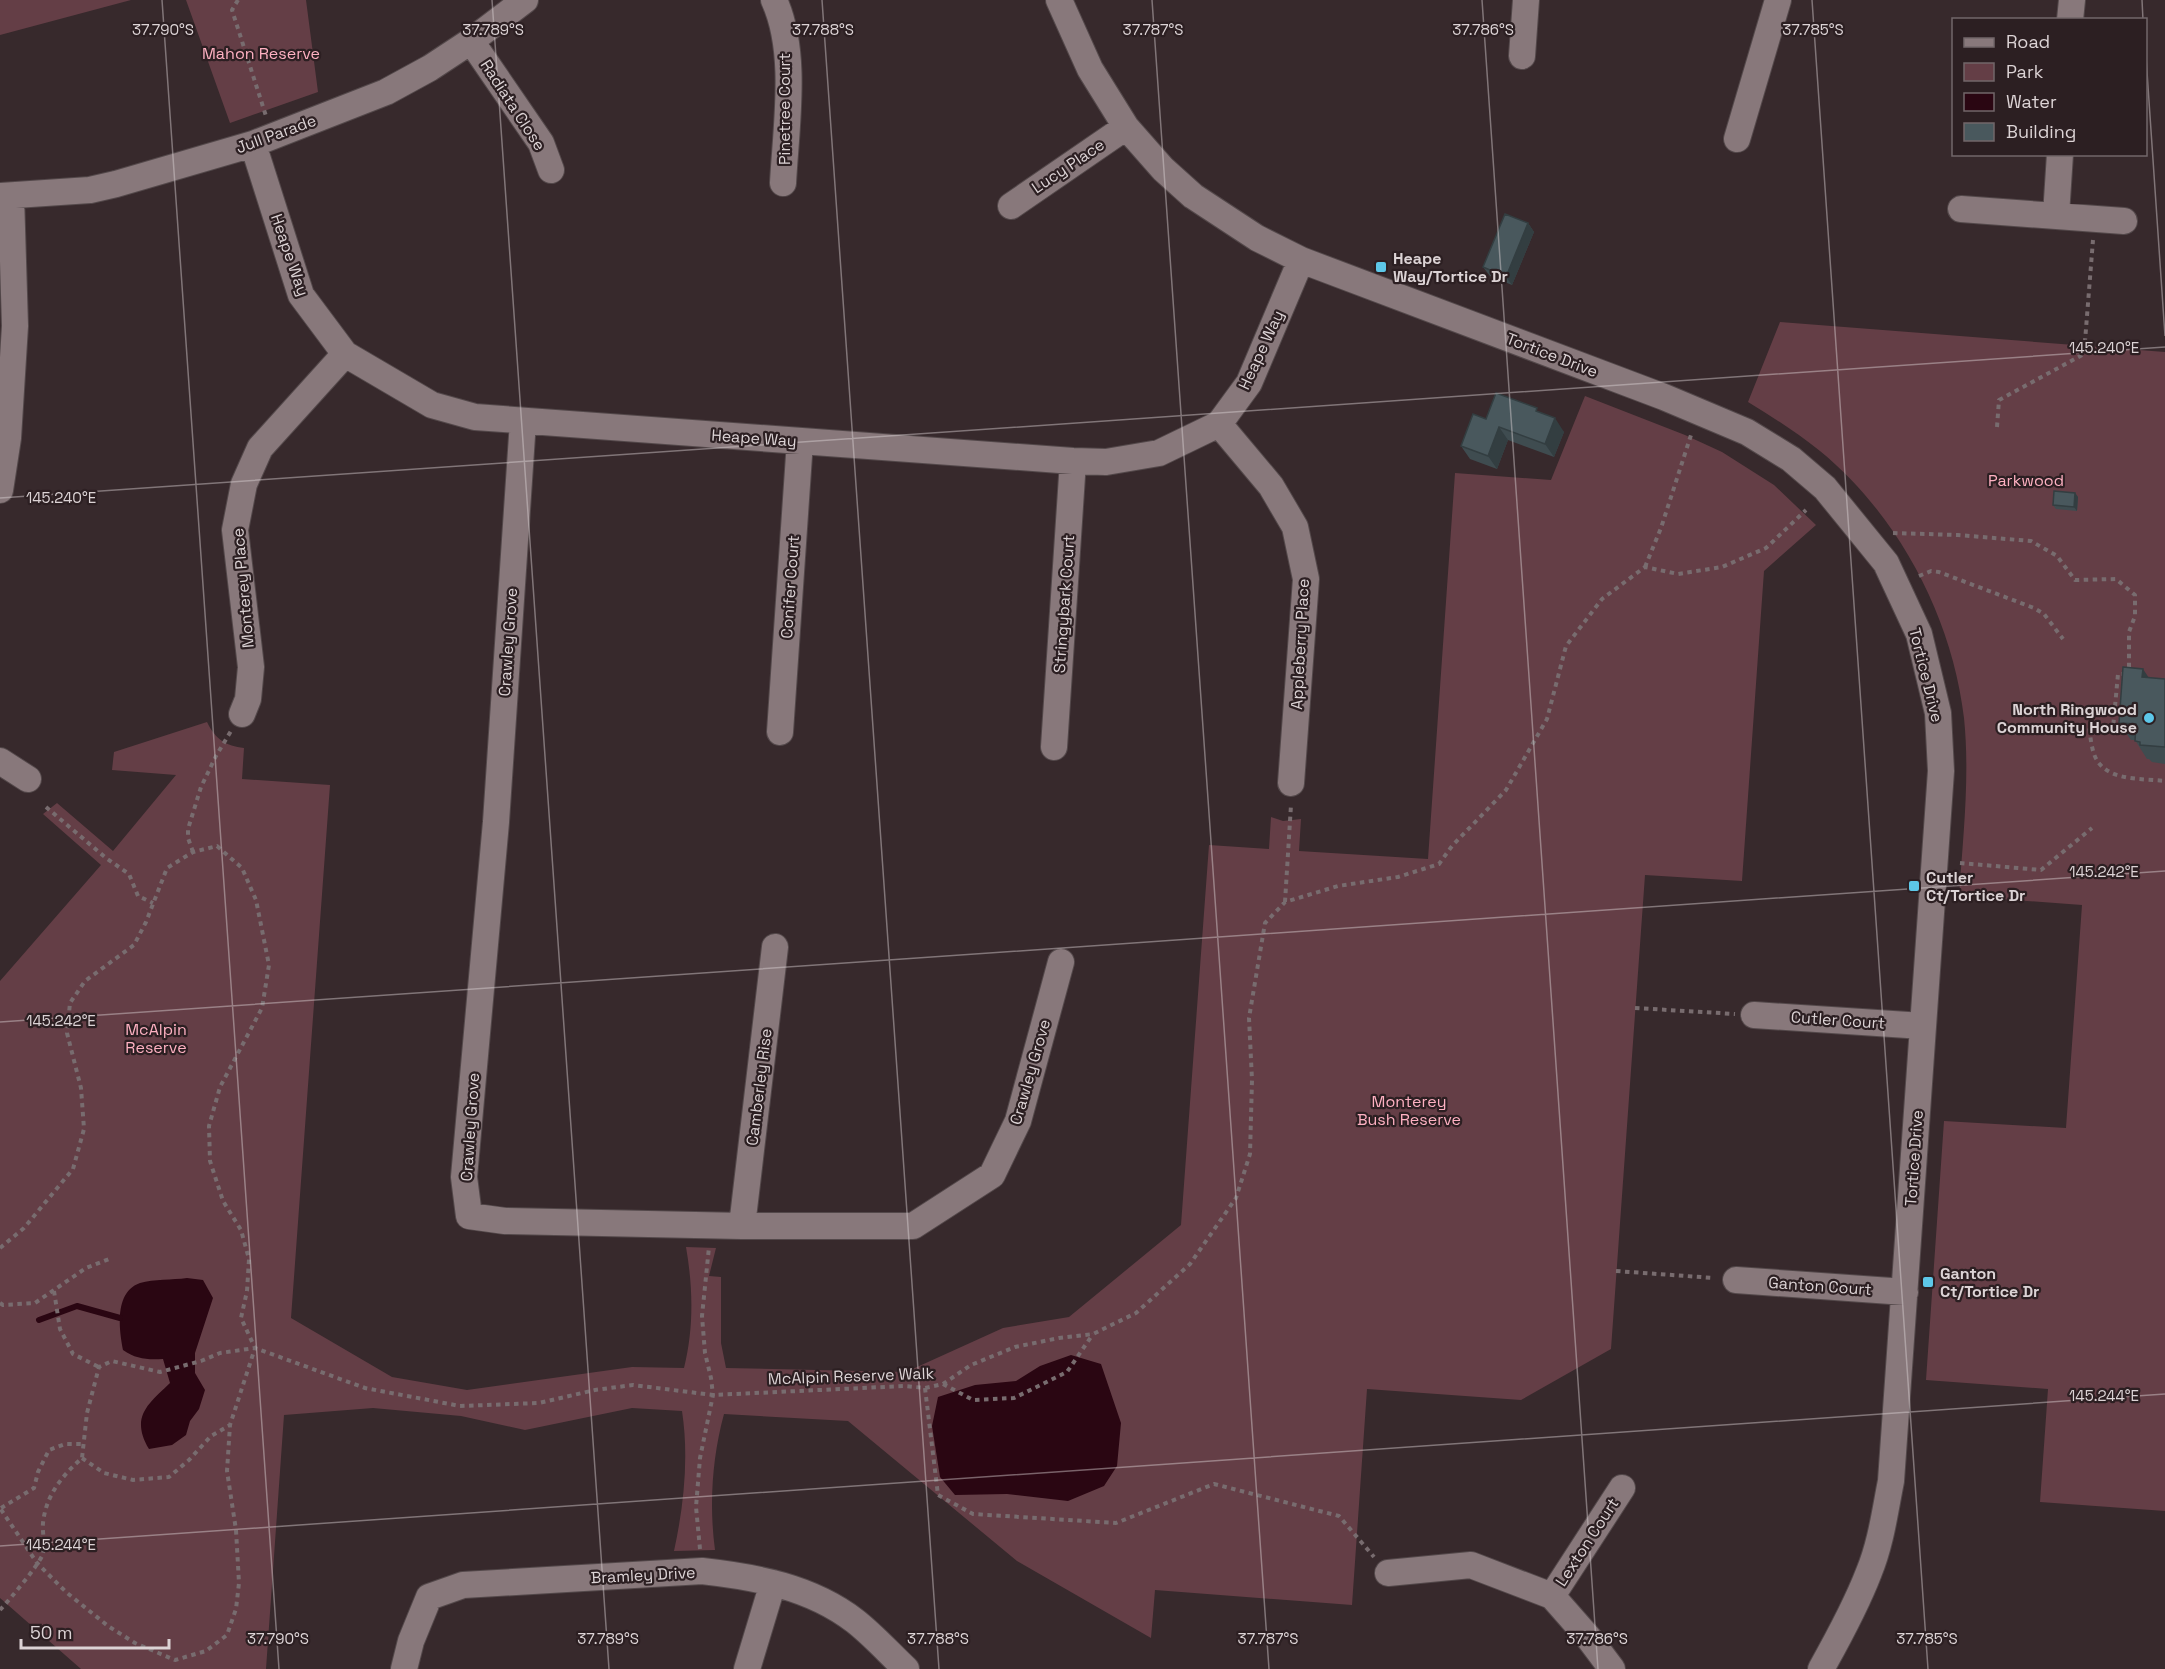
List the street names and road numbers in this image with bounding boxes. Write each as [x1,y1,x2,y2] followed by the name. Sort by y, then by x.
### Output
[774,53,795,165] street label: Pinetree Court
[476,55,550,155] street label: Radiata Close
[233,110,319,158] street label: Jull Parade
[1028,134,1108,198] street label: Lucy Place
[266,211,314,299] street label: Heape Way
[1233,307,1289,393] street label: Heape Way
[1503,328,1601,382] street label: Tortice Drive
[711,425,797,451] street label: Heape Way
[227,527,259,649] street label: Monterey Place
[1049,534,1079,674] street label: Stringybark Court
[776,535,804,639] street label: Conifer Court
[1286,578,1314,710] street label: Appleberry Place
[494,587,522,697] street label: Crawley Grove
[1904,626,1948,724] street label: Tortice Drive
[1790,1006,1886,1034] street label: Cutler Court
[1005,1017,1055,1127] street label: Crawley Grove
[741,1027,777,1147] street label: Camberley Rise
[456,1072,484,1182] street label: Crawley Grove
[1900,1109,1928,1207] street label: Tortice Drive
[1768,1272,1872,1300] street label: Ganton Court
[767,1363,935,1389] street label: McAlpin Reserve Walk
[1551,1494,1623,1590] street label: Lexton Court
[590,1562,696,1588] street label: Bramley Drive

